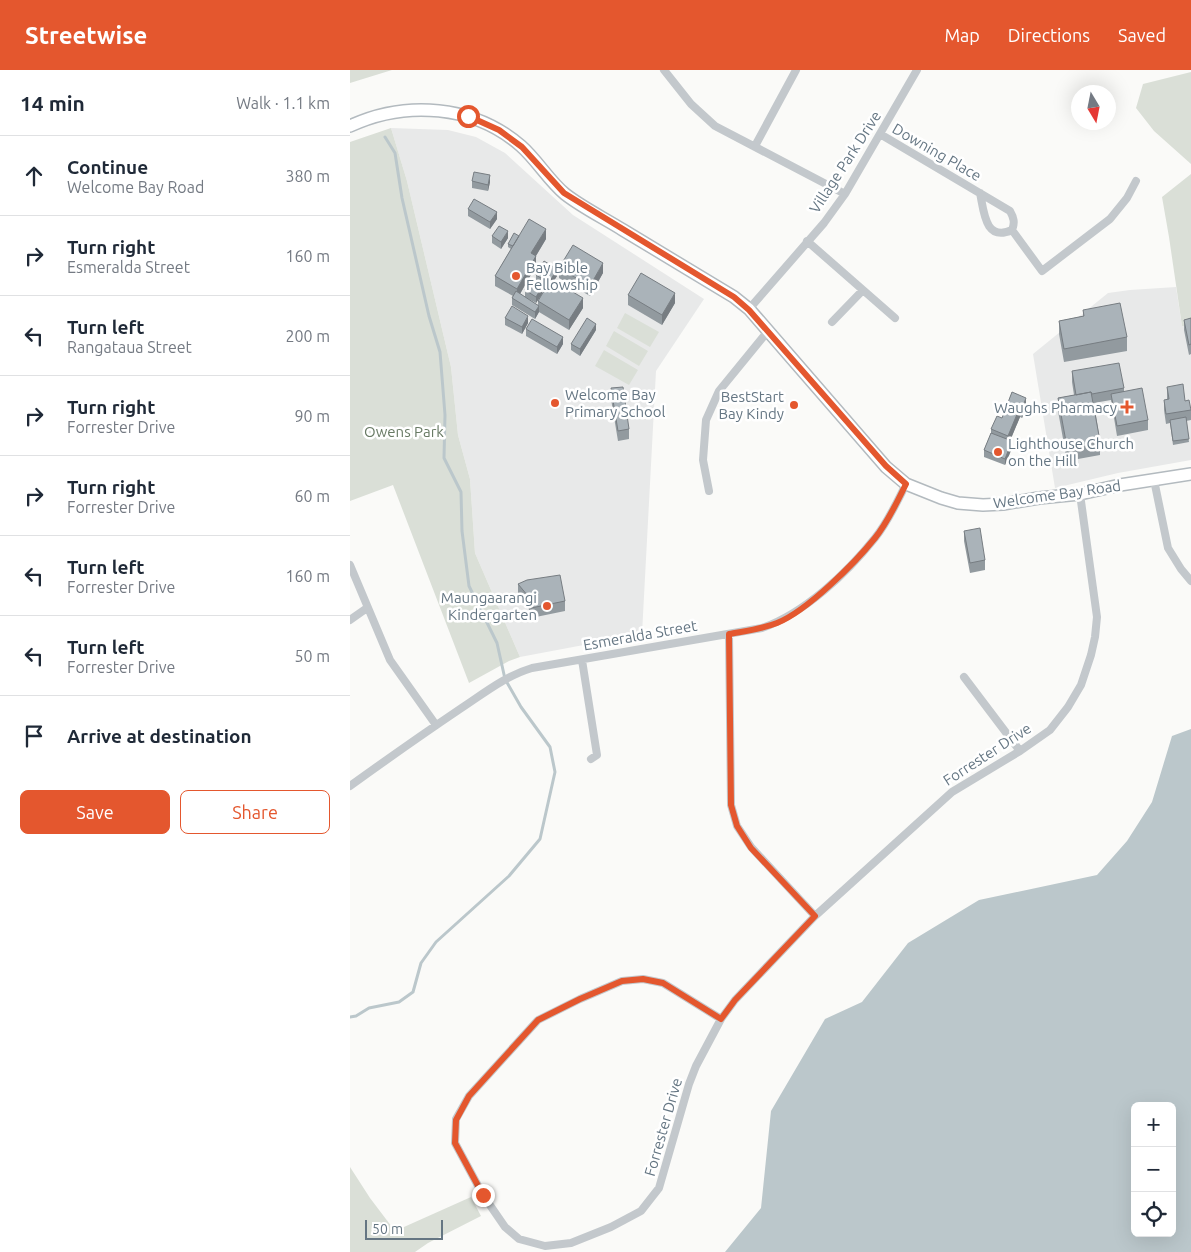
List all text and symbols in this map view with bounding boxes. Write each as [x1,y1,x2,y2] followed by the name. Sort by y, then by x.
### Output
[25,22,147,49] text: Streetwise
[944,25,980,45] text: Map
[1008,25,1090,45] text: Directions
[1118,25,1166,45] text: Saved
[1071,85,1116,130] north arrow
[20,91,85,115] text: 14 min
[236,94,330,112] text: Walk · 1.1 km
[457,105,480,128] route start
[806,108,884,216] street label: Village Park Drive
[890,120,984,184] street label: Downing Place
[67,156,148,178] text: Continue
[20,162,48,190] icon: ahead
[285,167,330,185] text: 380 m
[67,178,204,196] text: Welcome Bay Road
[67,236,155,258] text: Turn right
[20,242,48,270] icon: right
[285,247,330,265] text: 160 m
[67,258,190,276] text: Esmeralda Street
[526,259,598,293] place label: Bay Bible Fellowship
[510,270,522,282] marker: Bay Bible Fellowship
[67,316,145,338] text: Turn left
[20,322,48,350] icon: left
[285,327,330,345] text: 200 m
[67,338,192,356] text: Rangataua Street
[565,386,666,420] place label: Welcome Bay Primary School
[718,388,784,422] place label: BestStart Bay Kindy
[67,396,155,418] text: Turn right
[549,397,561,409] marker: Welcome Bay Primary School
[788,399,800,411] marker: BestStart Bay Kindy
[994,399,1117,416] place label: Waughs Pharmacy
[1121,401,1133,413] marker: Waughs Pharmacy
[20,402,48,430] icon: right
[294,407,330,425] text: 90 m
[67,418,175,436] text: Forrester Drive
[364,423,444,440] park label: Owens Park
[1008,435,1134,469] place label: Lighthouse Church on the Hill
[992,446,1004,458] marker: Lighthouse Church on the Hill
[67,476,155,498] text: Turn right
[992,477,1122,511] street label: Welcome Bay Road
[20,482,48,510] icon: right
[294,487,330,505] text: 60 m
[67,498,175,516] text: Forrester Drive
[67,556,145,578] text: Turn left
[20,562,48,590] icon: left
[285,567,330,585] text: 160 m
[67,578,175,596] text: Forrester Drive
[441,589,537,623] place label: Maungaarangi Kindergarten
[541,600,553,612] marker: Maungaarangi Kindergarten
[582,617,698,653] street label: Esmeralda Street
[67,636,145,658] text: Turn left
[20,642,48,670] icon: left
[294,647,330,665] text: 50 m
[67,658,175,676] text: Forrester Drive
[940,719,1034,789] street label: Forrester Drive
[20,722,48,750] icon: arrive
[67,725,252,747] text: Arrive at destination
[20,790,170,834] button: Save
[180,790,330,834] button: Share
[641,1076,685,1178] street label: Forrester Drive
[1131,1102,1176,1237] map controls
[1131,1102,1176,1147] button: +
[1131,1147,1176,1192] button: −
[472,1184,495,1207] route end
[1131,1192,1176,1237] button: locate
[365,1217,442,1240] scale bar
[372,1221,403,1237] text: 50 m

